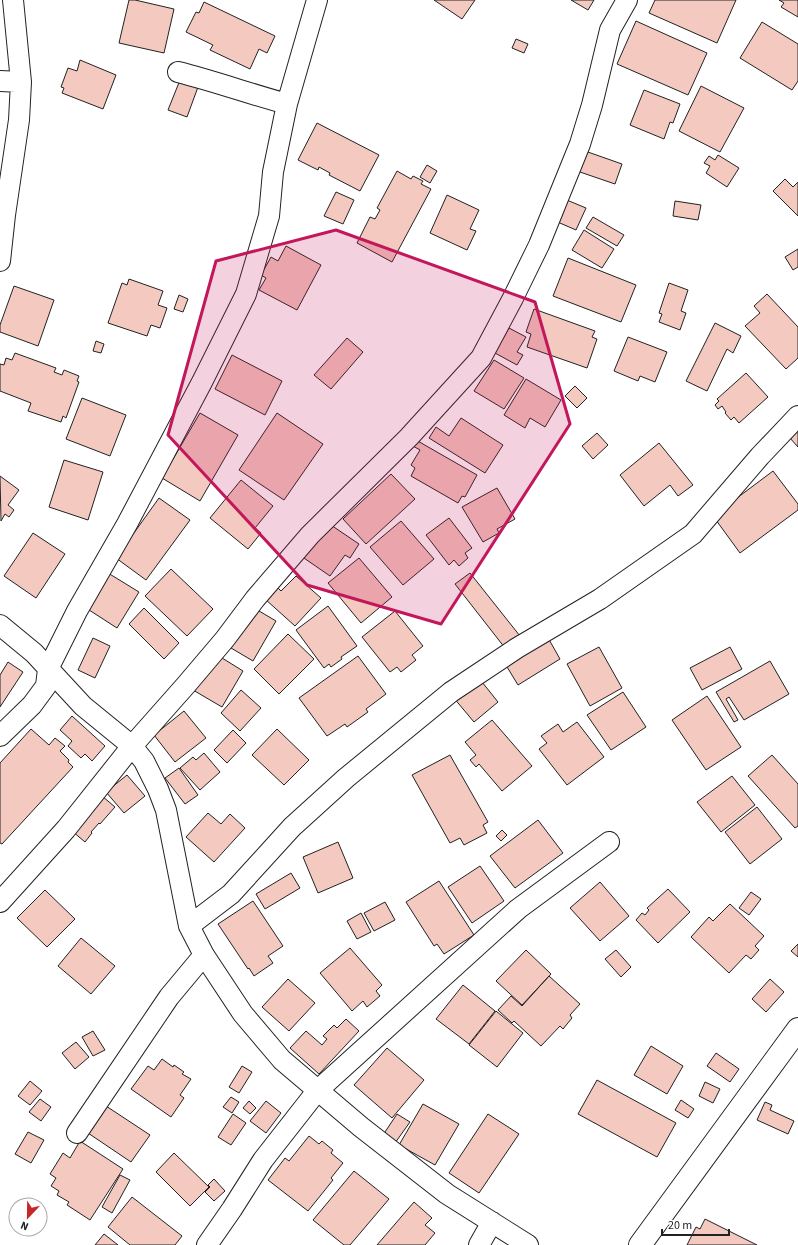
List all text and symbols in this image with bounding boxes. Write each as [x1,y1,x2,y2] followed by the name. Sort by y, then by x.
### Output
[8,1197,48,1237] north arrow
[662,1211,729,1237] scale bar
[18,1217,31,1234] text: N
[668,1217,692,1234] text: 20 m

